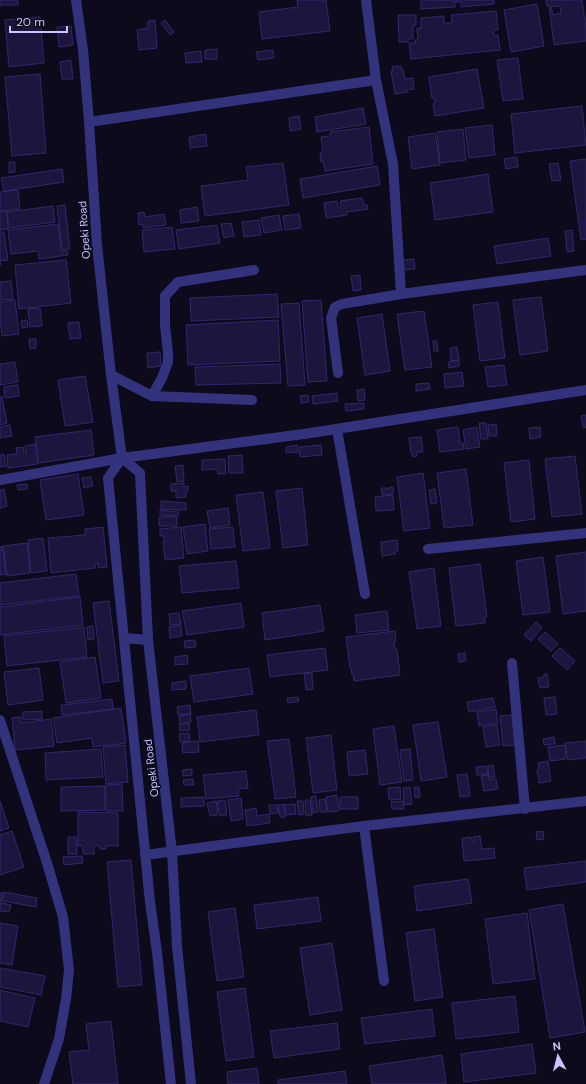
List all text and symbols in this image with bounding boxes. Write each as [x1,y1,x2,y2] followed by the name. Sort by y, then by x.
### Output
[10,8,67,34] scale bar
[16,14,45,30] text: 20 m
[75,200,93,260] street label: Opeki Road
[140,738,162,798] street label: Opeki Road
[538,1036,578,1076] north arrow
[552,1039,562,1054] text: N

